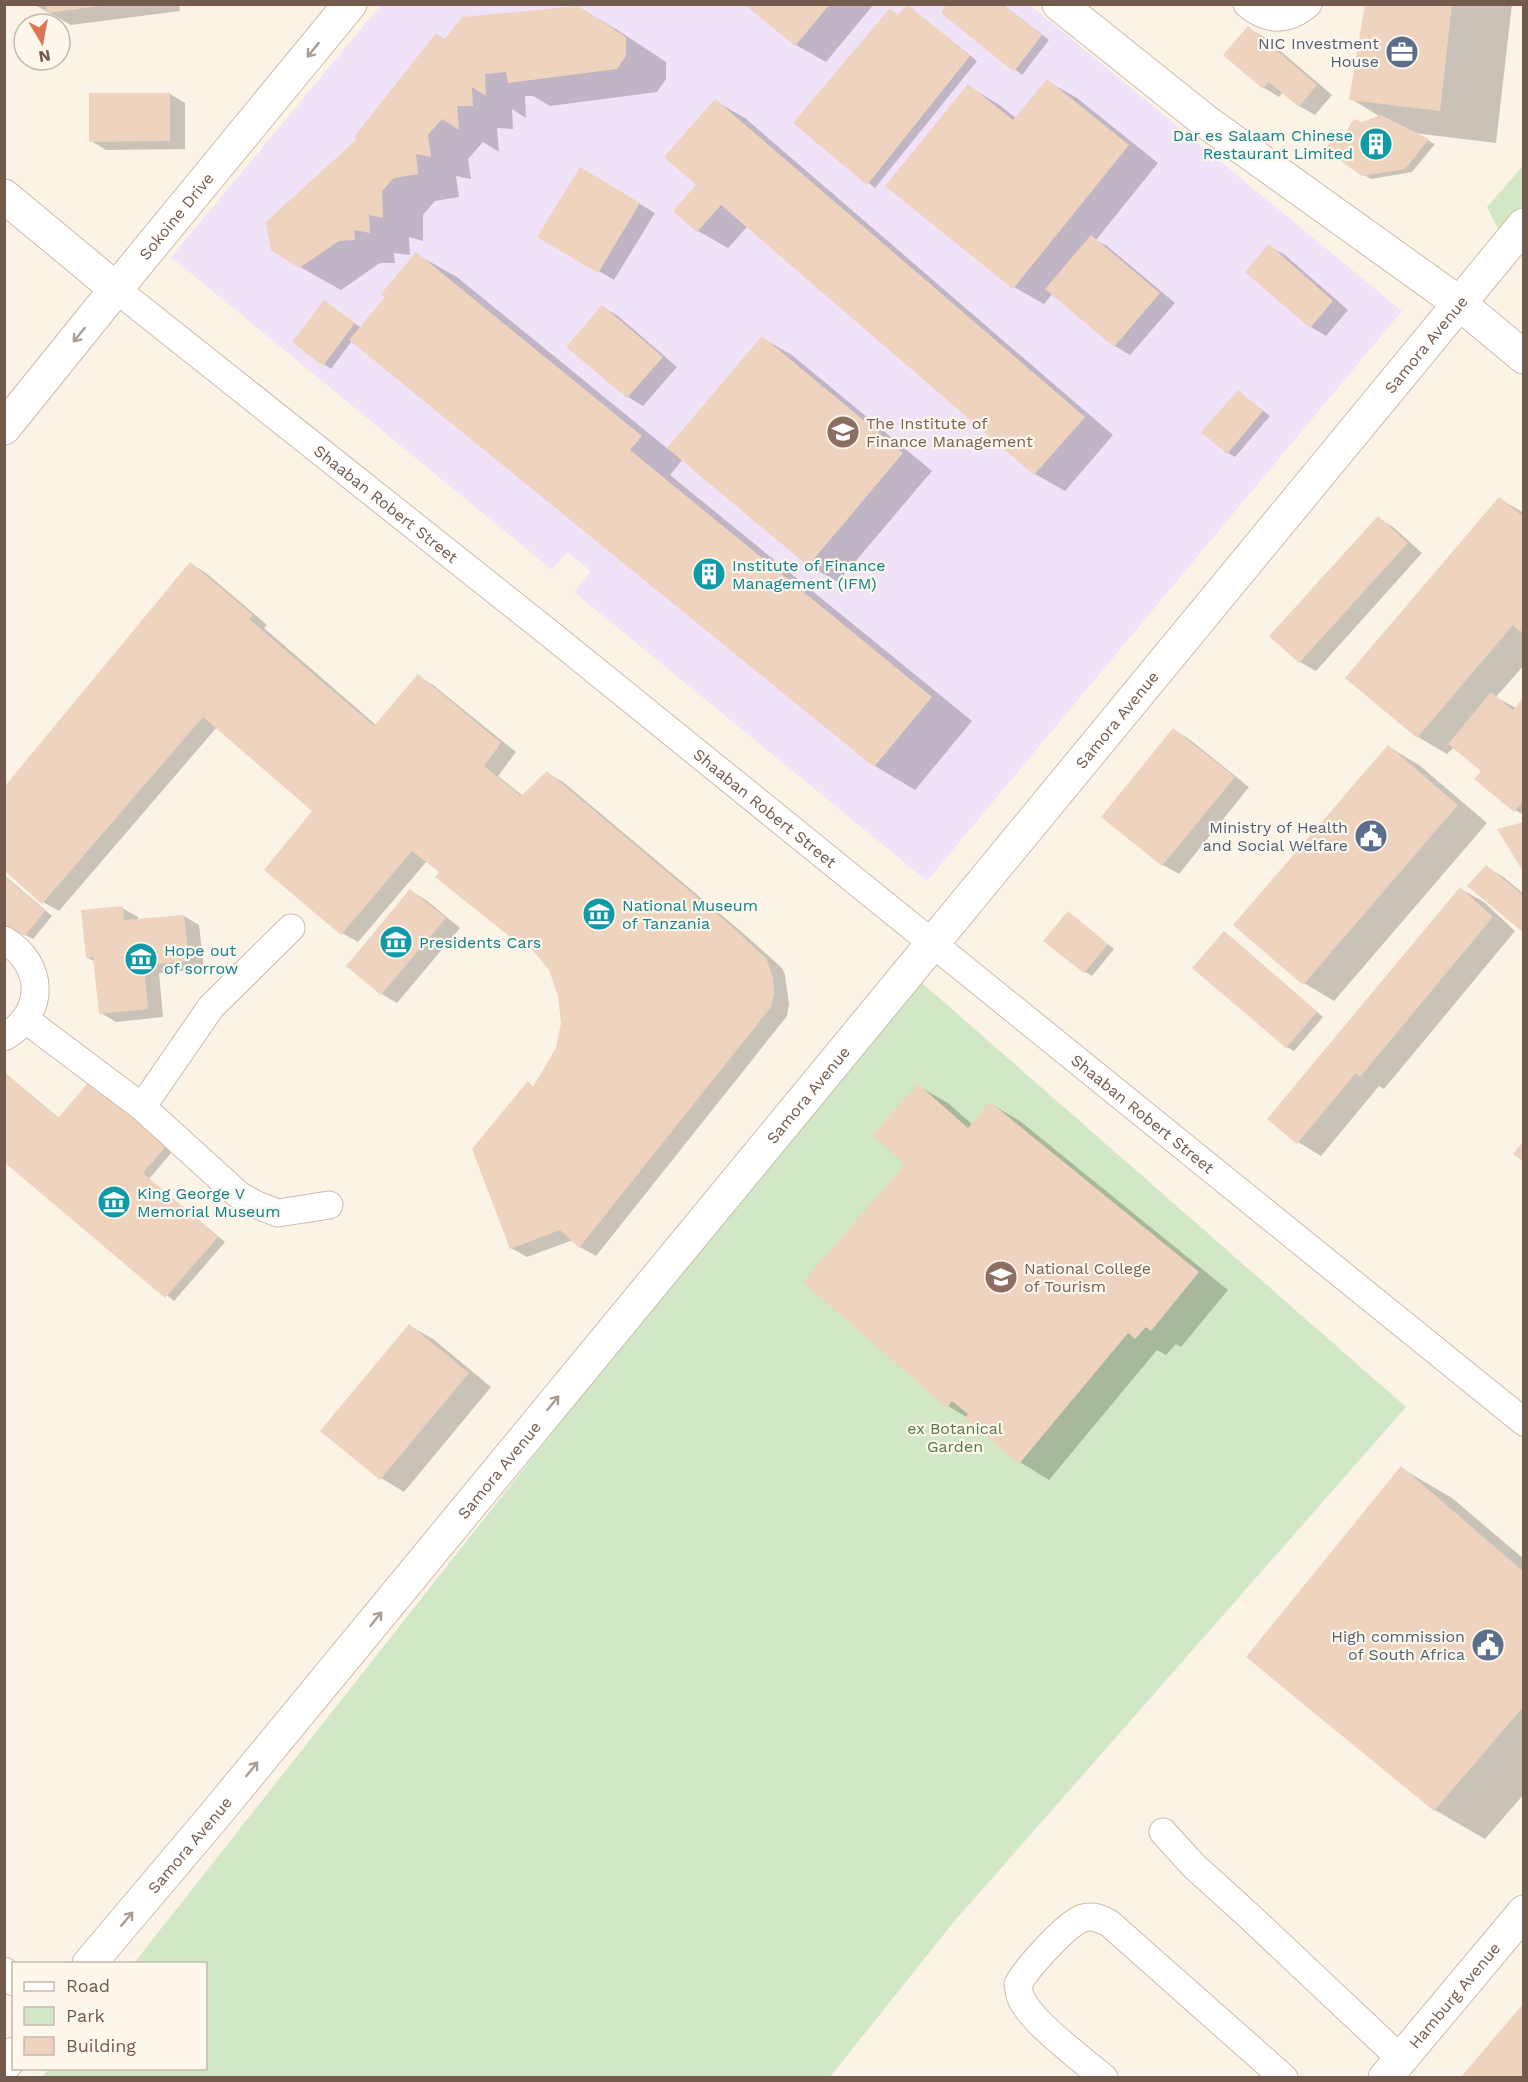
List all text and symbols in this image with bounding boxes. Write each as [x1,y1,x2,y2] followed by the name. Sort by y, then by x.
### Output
[12,12,72,72] north arrow
[1258,34,1379,71] place label: NIC Investment House
[1384,34,1420,70] office icon: NIC Investment House
[306,42,320,57] one-way arrow
[37,46,52,67] text: N
[1173,126,1353,163] place label: Dar es Salaam Chinese Restaurant Limited
[1358,126,1394,162] building icon: Dar es Salaam Chinese Restaurant Limited
[135,169,218,264] street label: Sokoine Drive
[1380,292,1472,397] street label: Samora Avenue
[73,326,86,342] one-way arrow
[825,414,861,450] school or university icon: The Institute of Finance Management
[866,414,1033,451] place label: The Institute of Finance Management
[310,441,462,567] street label: Shaaban Robert Street
[691,556,727,592] building icon: Institute of Finance Management (IFM)
[732,556,886,593] place label: Institute of Finance Management (IFM)
[1072,667,1163,772] street label: Samora Avenue
[689,745,840,872] street label: Shaaban Robert Street
[1203,818,1348,855] place label: Ministry of Health and Social Welfare
[1353,818,1389,854] public building icon: Ministry of Health and Social Welfare
[581,896,617,932] museum icon: National Museum of Tanzania
[622,896,758,933] place label: National Museum of Tanzania
[378,924,414,960] museum icon: Presidents Cars
[419,933,541,952] place label: Presidents Cars
[123,941,159,977] museum icon: Hope out of sorrow
[164,941,238,978] place label: Hope out of sorrow
[763,1043,854,1148] street label: Samora Avenue
[1067,1050,1218,1178] street label: Shaaban Robert Street
[96,1184,132,1220] museum icon: King George V Memorial Museum
[137,1184,280,1221] place label: King George V Memorial Museum
[983,1259,1019,1295] school or university icon: National College of Tourism
[1024,1259,1151,1296] place label: National College of Tourism
[547,1395,560,1411] one-way arrow
[454,1418,545,1523] street label: Samora Avenue
[907,1419,1003,1456] park label: ex Botanical Garden
[369,1612,383,1627] one-way arrow
[1331,1627,1465,1664] place label: High commission of South Africa
[1470,1627,1506,1663] public building icon: High commission of South Africa
[246,1762,259,1778] one-way arrow
[144,1793,236,1897] street label: Samora Avenue
[120,1912,134,1927] one-way arrow
[1405,1939,1504,2052] street label: Hamburg Avenue
[12,1962,207,2070] legend
[66,1975,110,1996] text: Road
[66,2005,105,2026] text: Park
[66,2035,136,2056] text: Building

